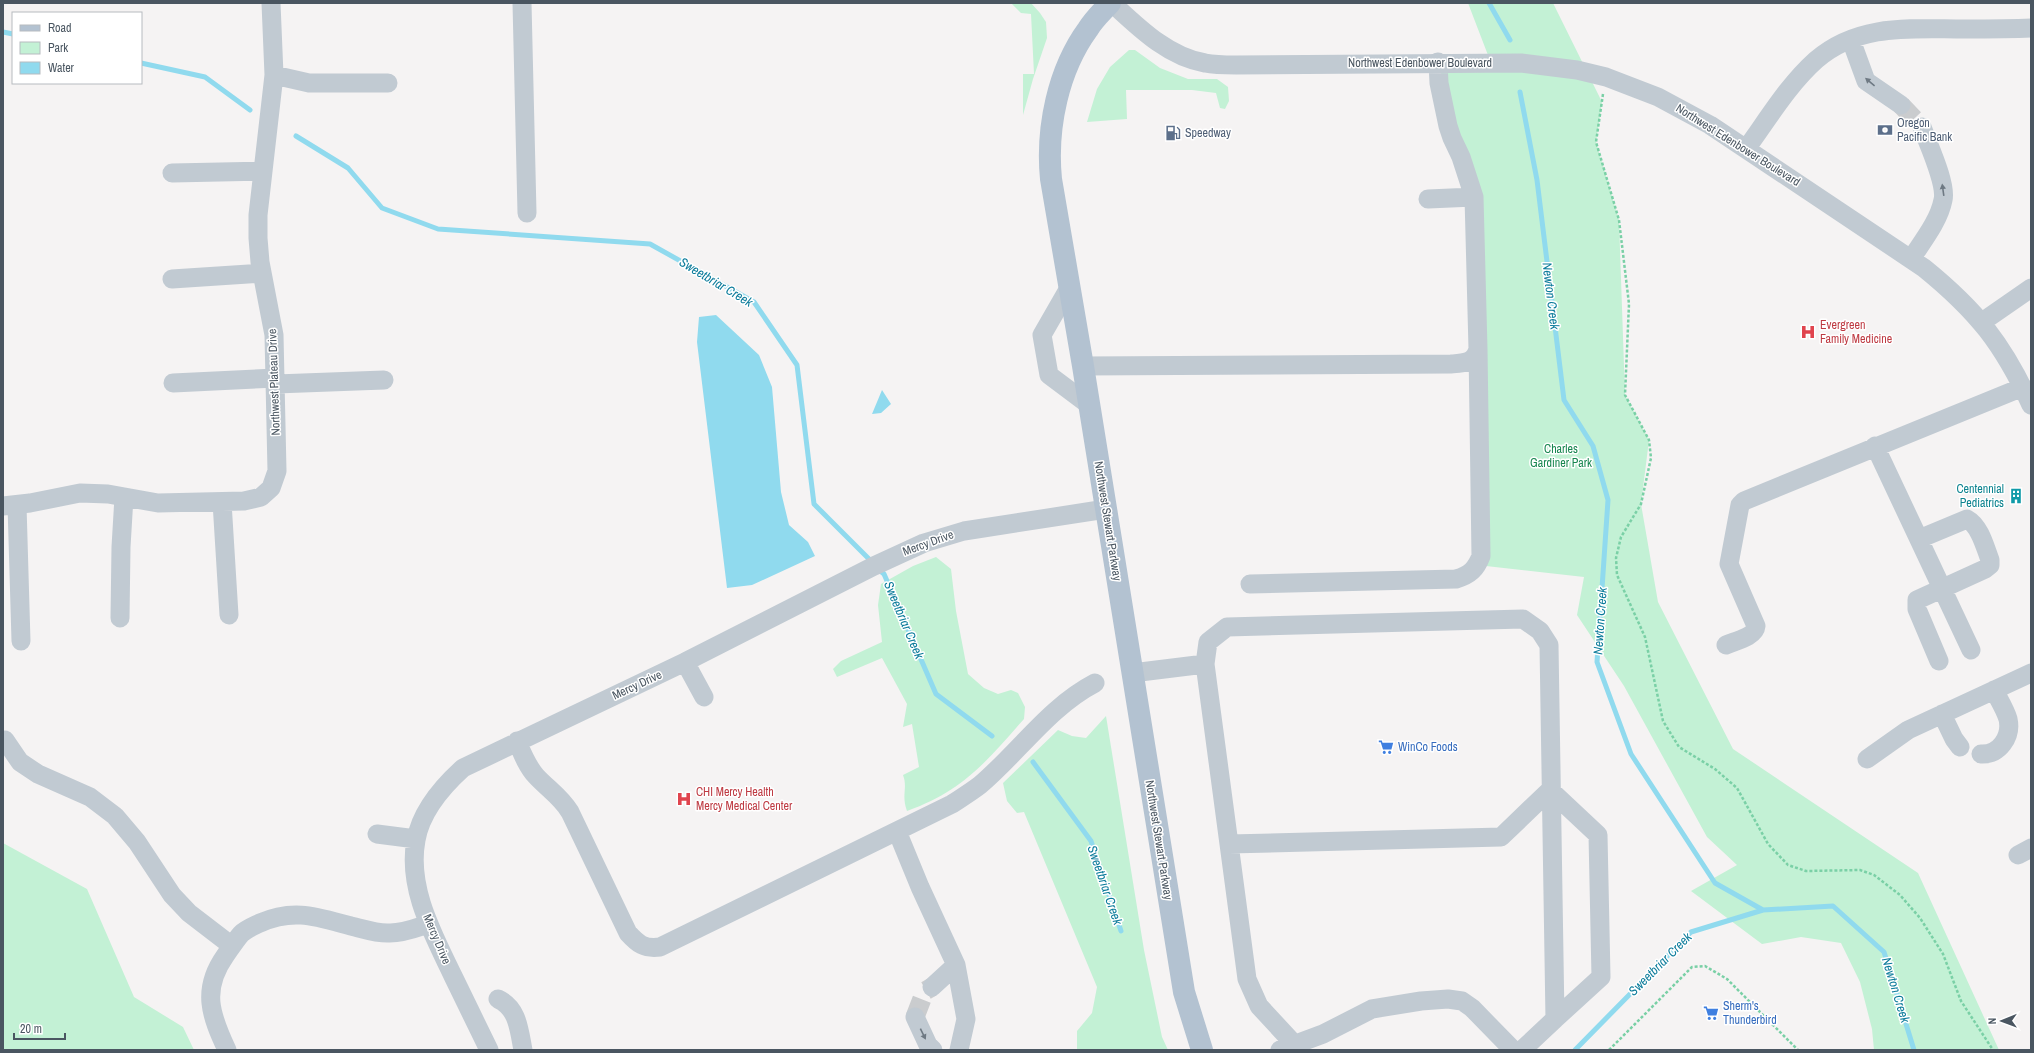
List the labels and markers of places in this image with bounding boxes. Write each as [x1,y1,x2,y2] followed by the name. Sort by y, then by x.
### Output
[1897,115,1952,145] place label: Oregon Pacific Bank
[1876,121,1894,139] bank icon: Oregon Pacific Bank
[1164,124,1182,142] fuel station icon: Speedway
[1185,125,1231,141] place label: Speedway
[1820,317,1892,347] place label: Evergreen Family Medicine
[1799,323,1817,341] hospital icon: Evergreen Family Medicine
[1956,481,2004,511] place label: Centennial Pediatrics
[2007,487,2025,505] building icon: Centennial Pediatrics
[1377,738,1395,756] supermarket icon: WinCo Foods
[1398,739,1458,755] place label: WinCo Foods
[696,784,793,814] place label: CHI Mercy Health Mercy Medical Center
[675,790,693,808] hospital icon: CHI Mercy Health Mercy Medical Center
[1723,998,1777,1028] place label: Sherm's Thunderbird
[1702,1004,1720,1022] supermarket icon: Sherm's Thunderbird

